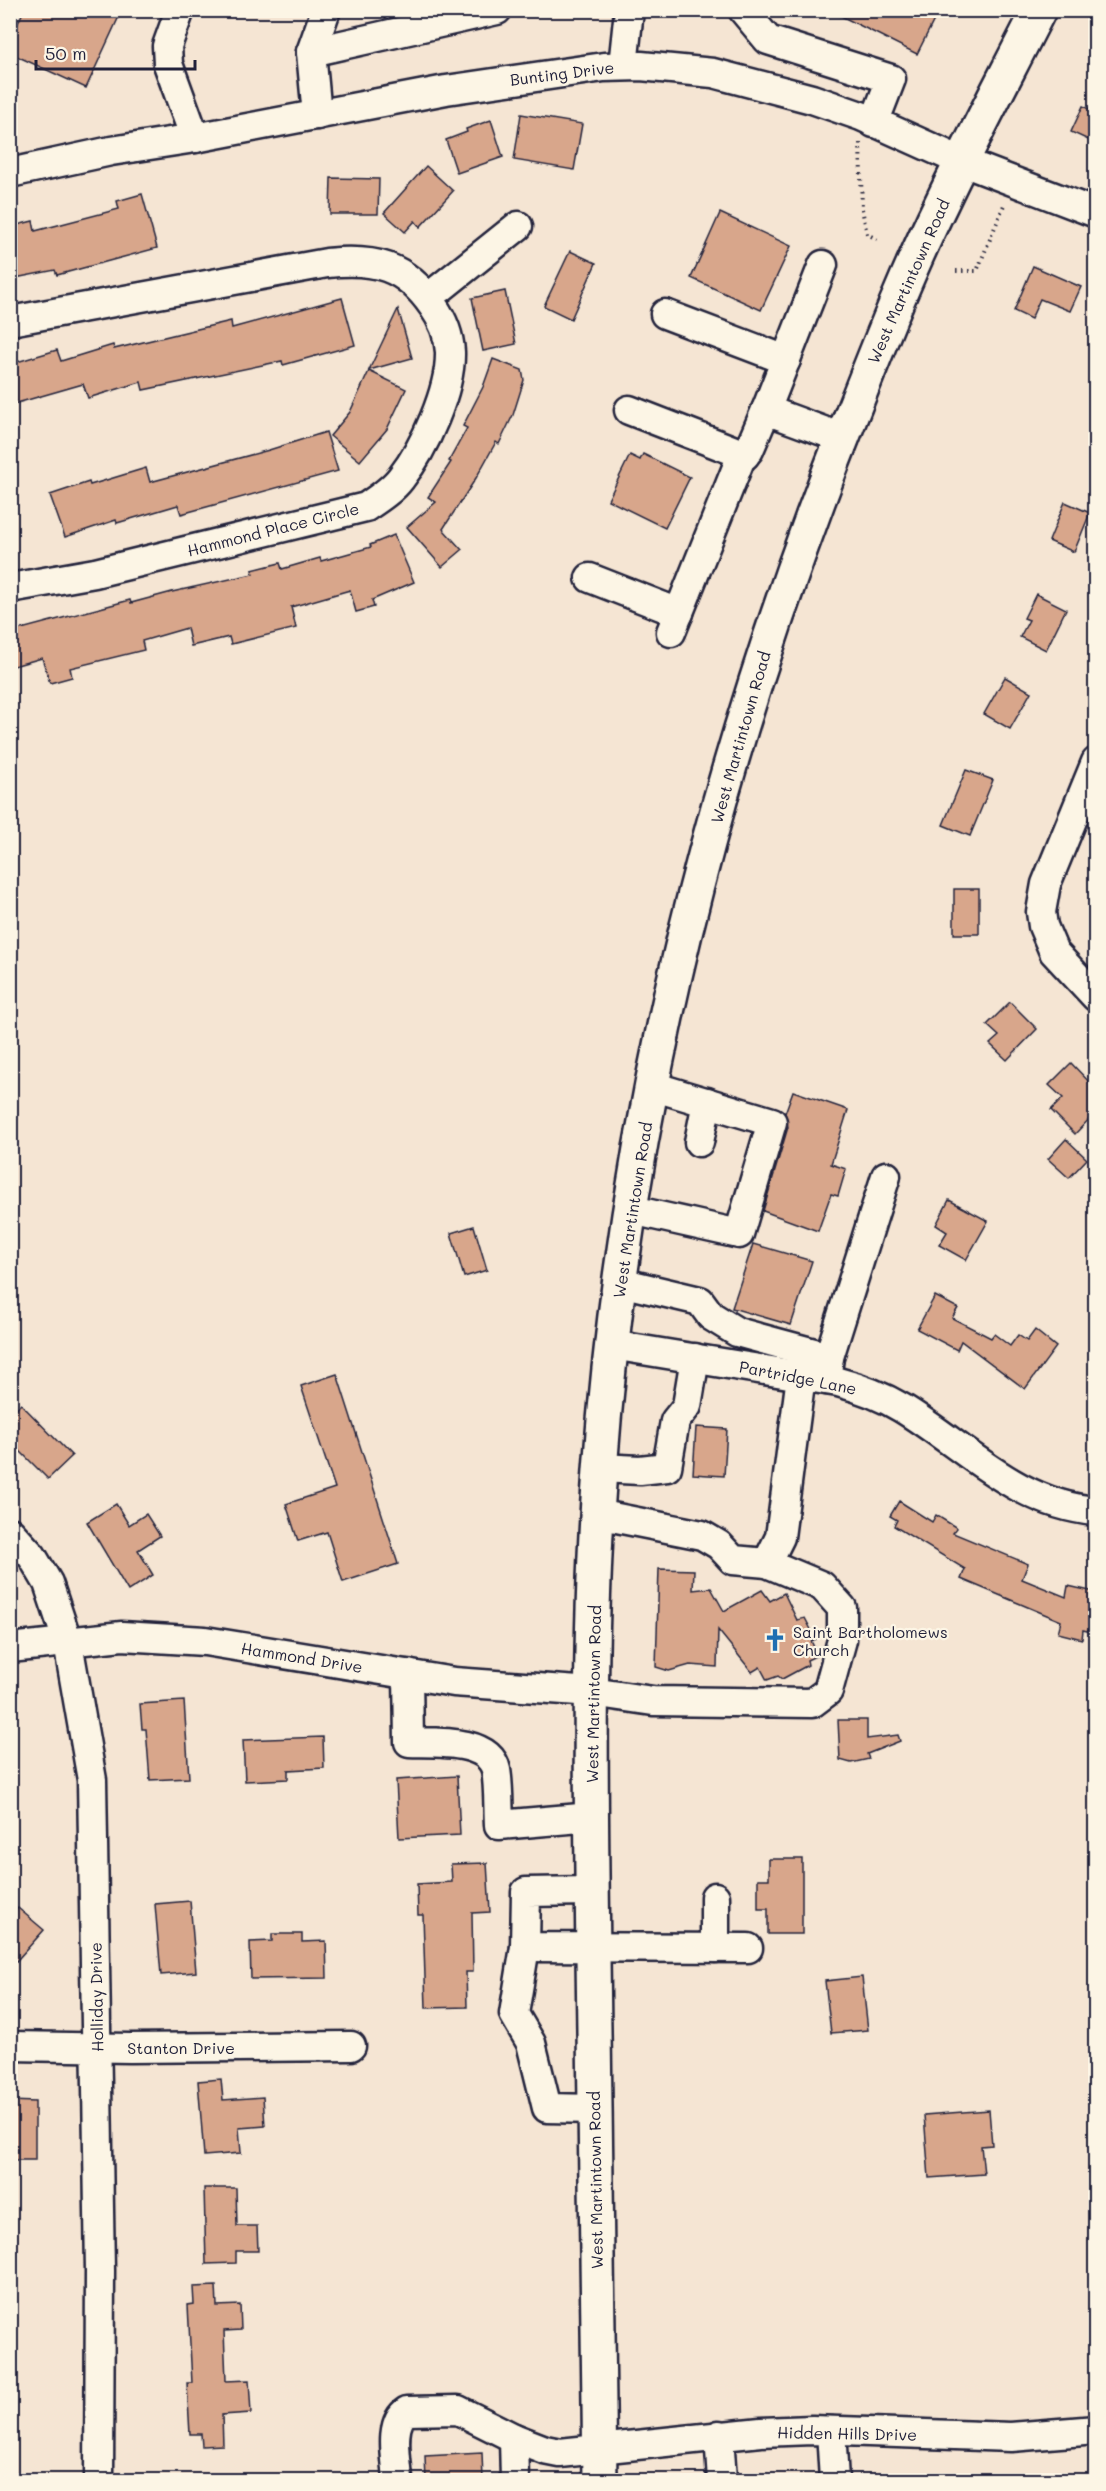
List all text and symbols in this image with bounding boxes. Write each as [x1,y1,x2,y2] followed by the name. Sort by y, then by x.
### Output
[36,33,195,71] scale bar
[45,41,87,65] text: 50 m
[509,56,615,90] street label: Bunting Drive
[862,195,954,367] street label: West Martintown Road
[185,497,361,561] street label: Hammond Place Circle
[705,648,775,826] street label: West Martintown Road
[608,1120,656,1300] street label: West Martintown Road
[737,1355,859,1399] street label: Partridge Lane
[581,1605,605,1783] street label: West Martintown Road
[793,1621,948,1660] place label: Saint Bartholomews Church
[762,1627,788,1653] church icon: Saint Bartholomews Church
[240,1637,364,1677] street label: Hammond Drive
[85,1942,107,2052] street label: Holliday Drive
[127,2037,235,2058] street label: Stanton Drive
[583,2091,607,2269] street label: West Martintown Road
[777,2421,917,2445] street label: Hidden Hills Drive

